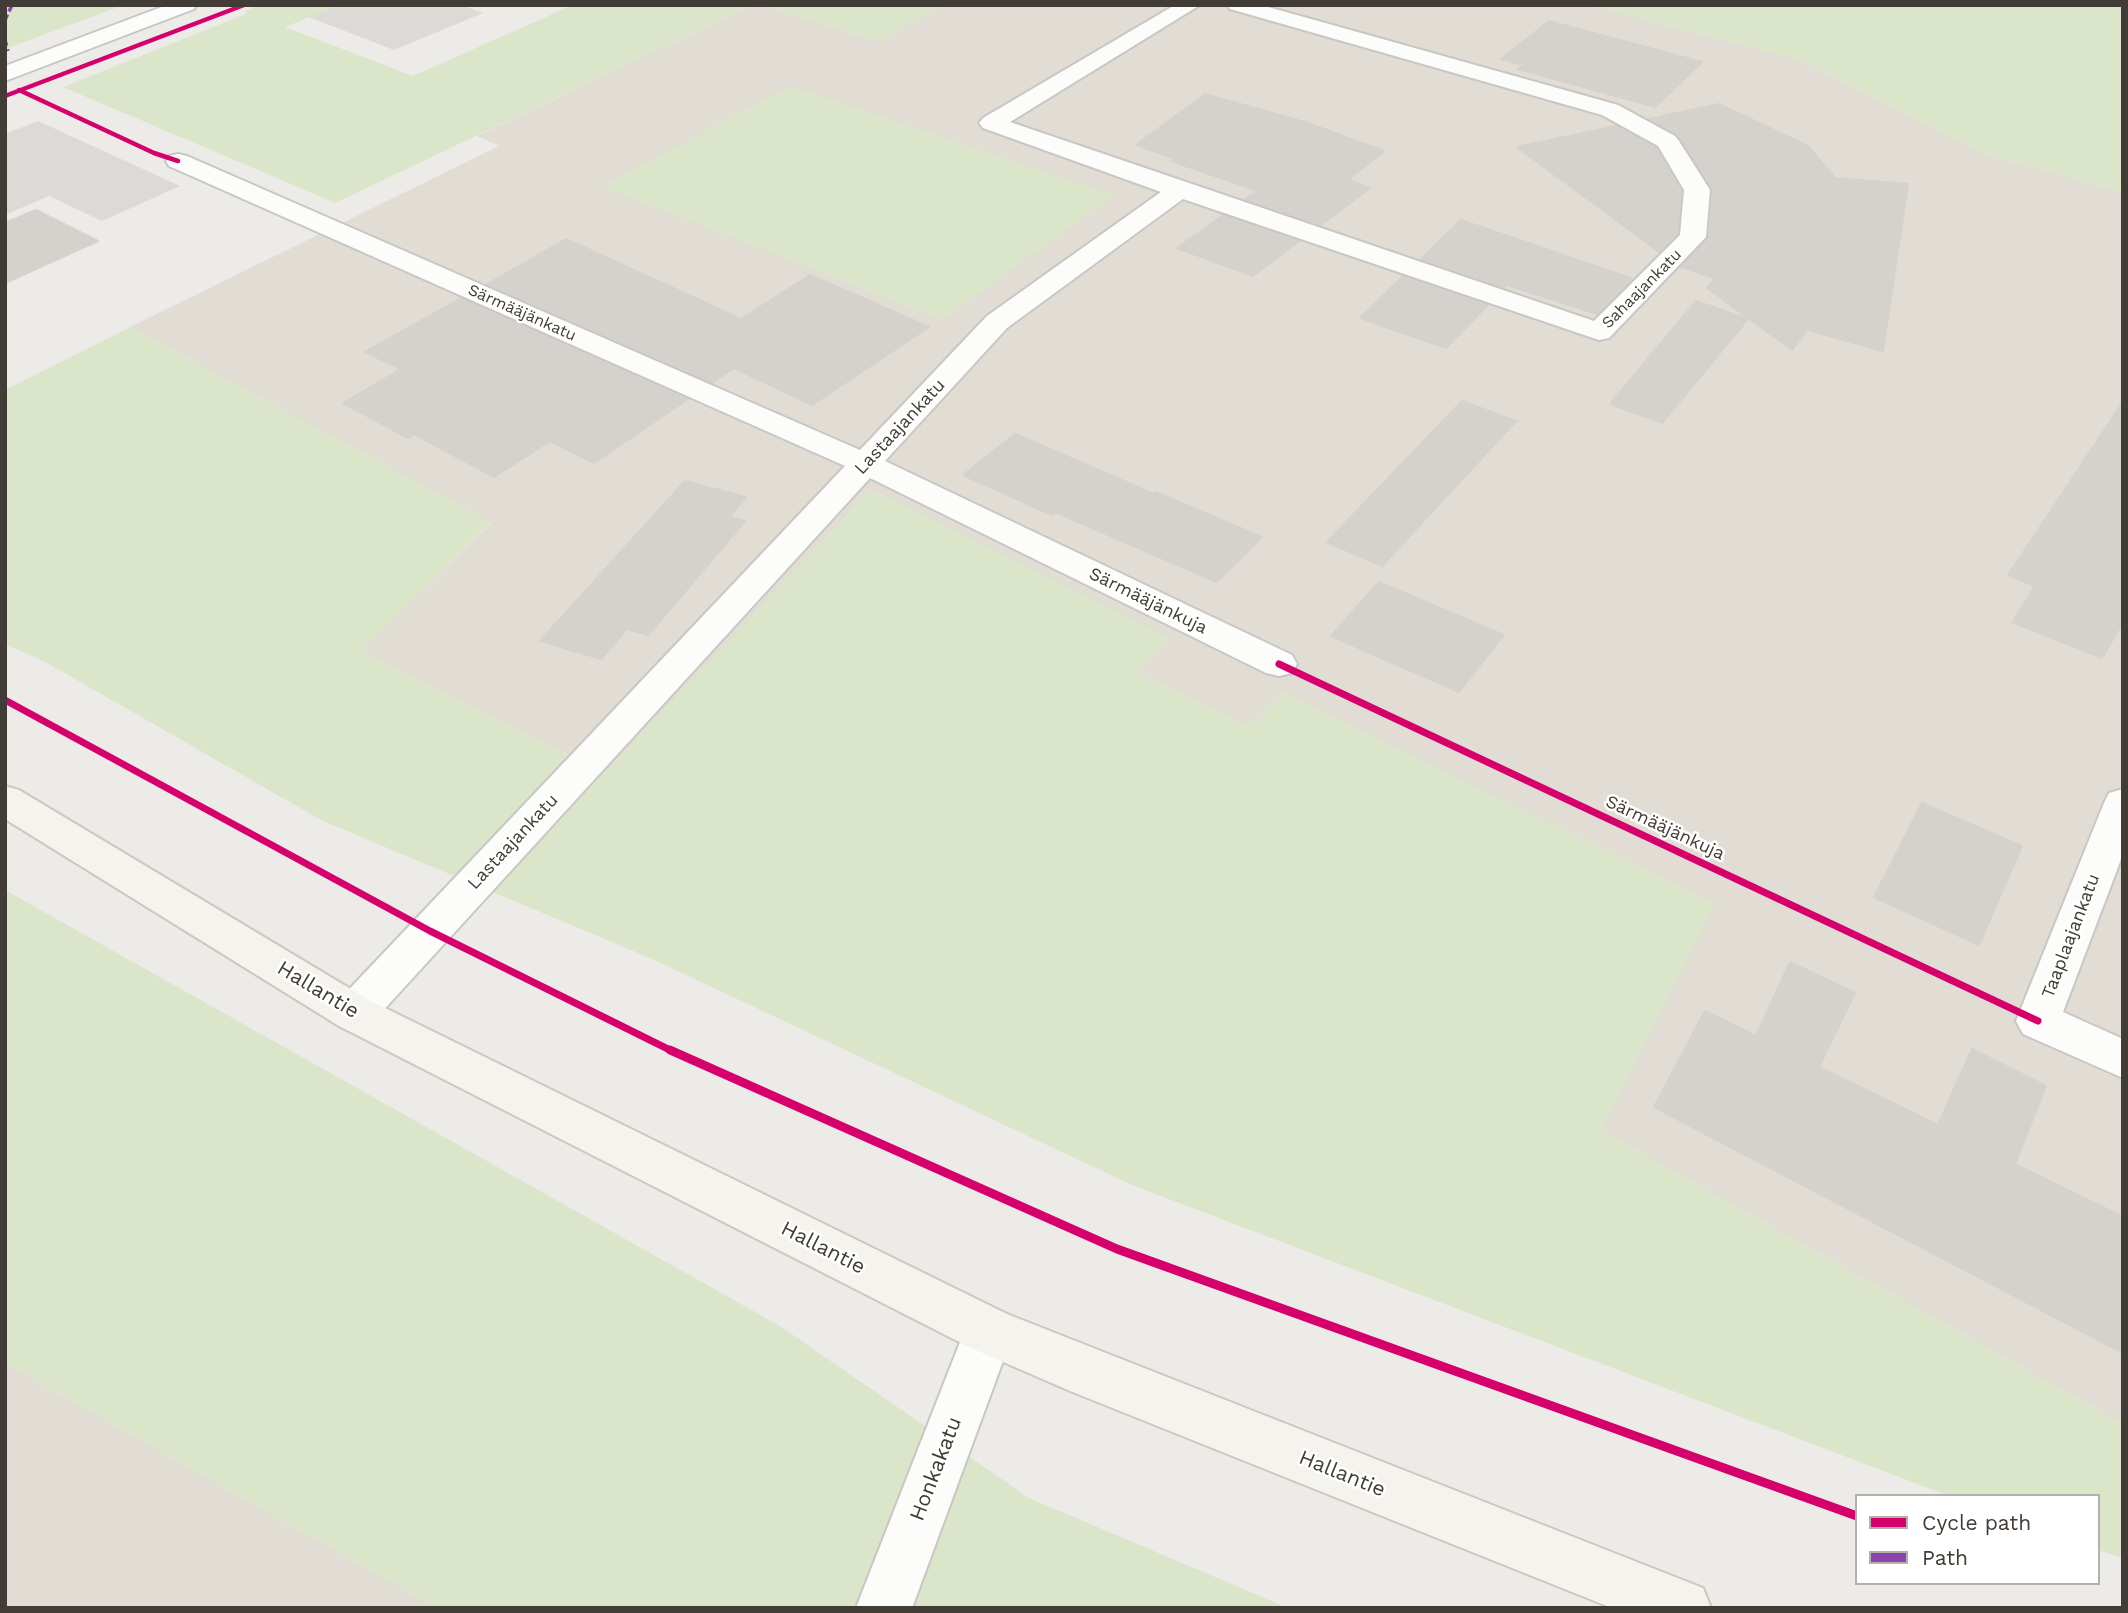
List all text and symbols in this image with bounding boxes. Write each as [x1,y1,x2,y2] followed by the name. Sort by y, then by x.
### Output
[1598,245,1686,333] street label: Sahaajankatu
[465,281,579,345] street label: Särmääjänkatu
[850,375,950,479] street label: Lastaajankatu
[1085,563,1211,639] street label: Särmääjänkuja
[463,790,563,894] street label: Lastaajankatu
[1602,791,1728,865] street label: Särmääjänkuja
[2037,871,2105,1001] street label: Taaplaajankatu
[272,956,364,1024] street label: Hallantie
[777,1216,869,1280] street label: Hallantie
[905,1413,967,1525] street label: Honkakatu
[1295,1445,1389,1503] street label: Hallantie
[1855,1494,2100,1585] legend
[1922,1510,2031,1535] text: Cycle path
[1922,1545,1968,1570] text: Path

